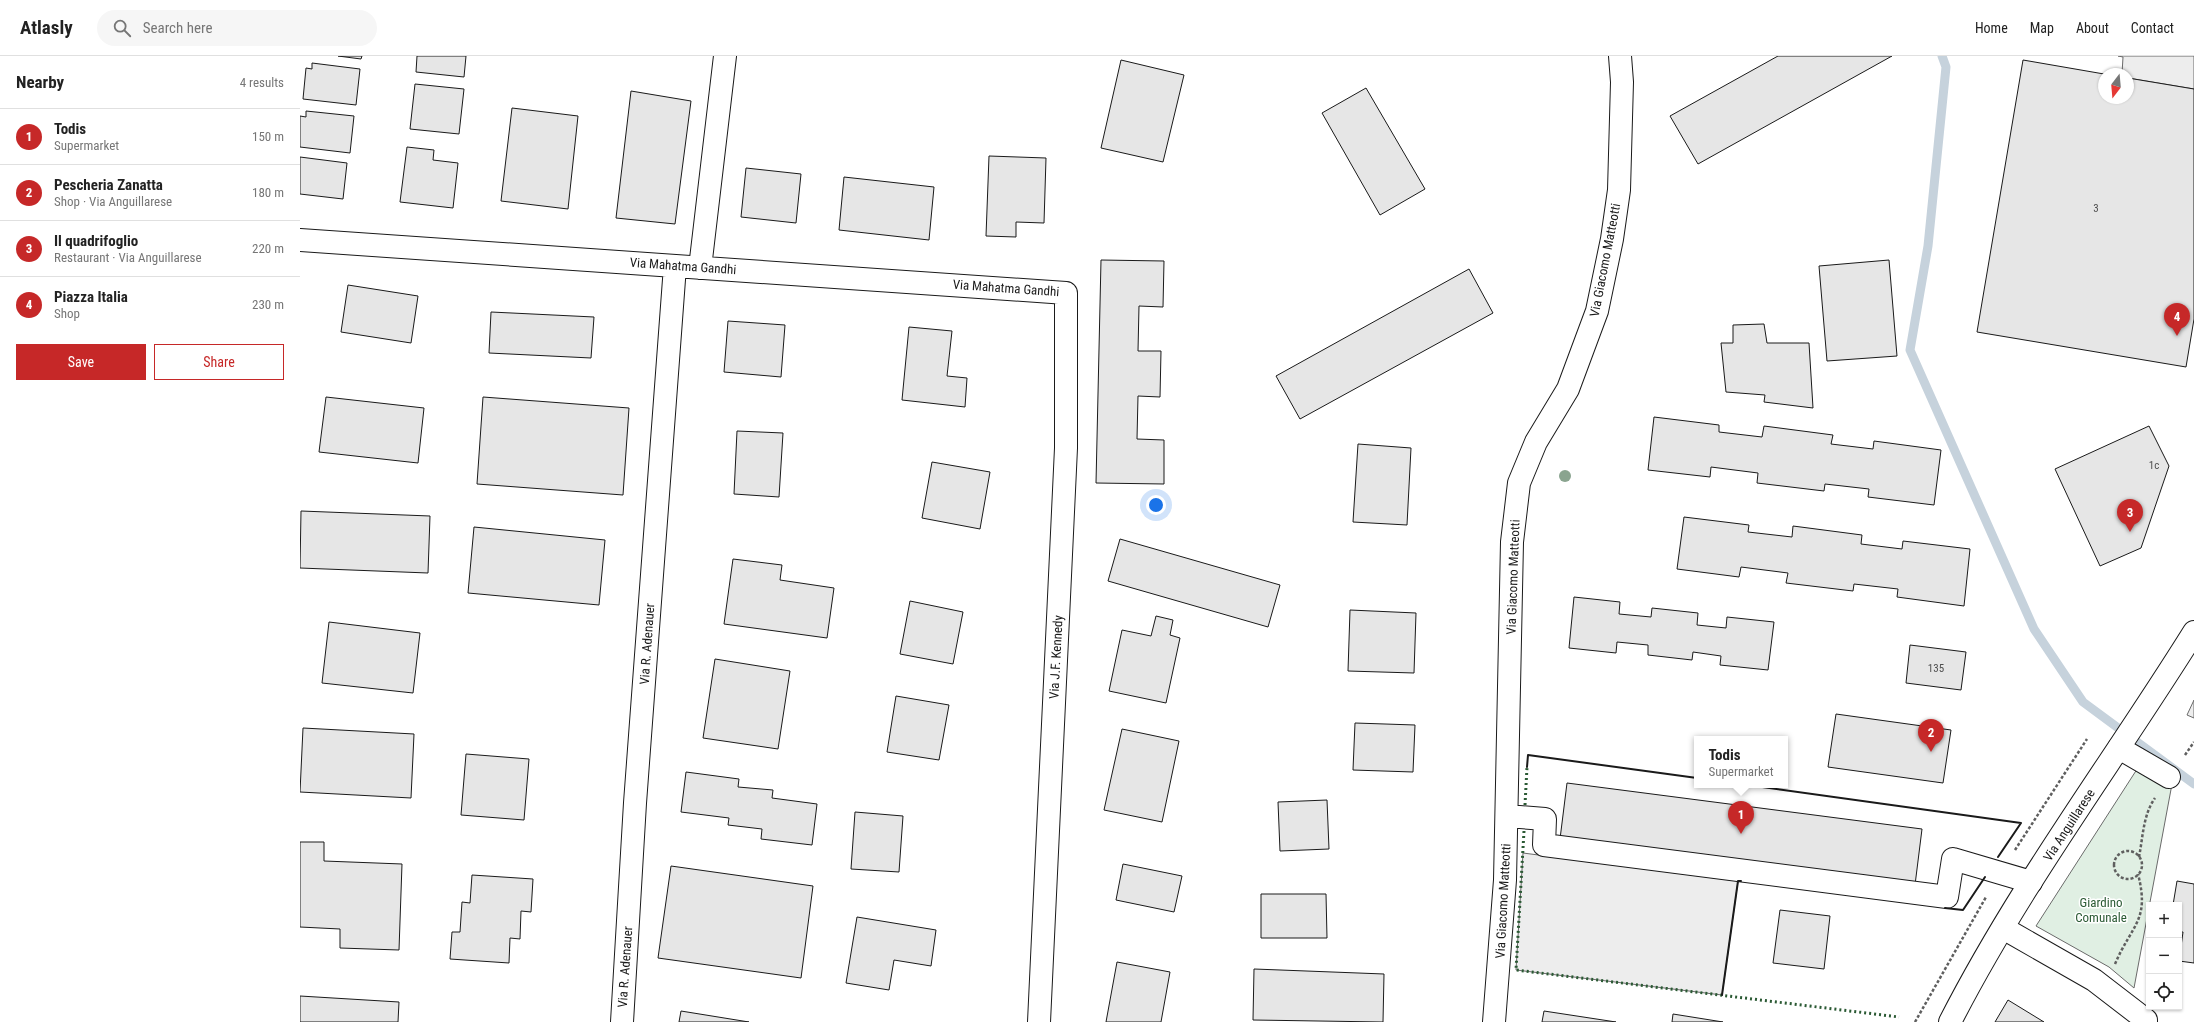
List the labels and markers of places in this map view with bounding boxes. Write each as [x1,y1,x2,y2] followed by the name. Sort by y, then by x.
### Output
[2164,303,2190,336] pin: 4
[2117,499,2143,532] pin: 3
[1918,719,1944,752] pin: 2
[1728,801,1754,834] pin: 1

